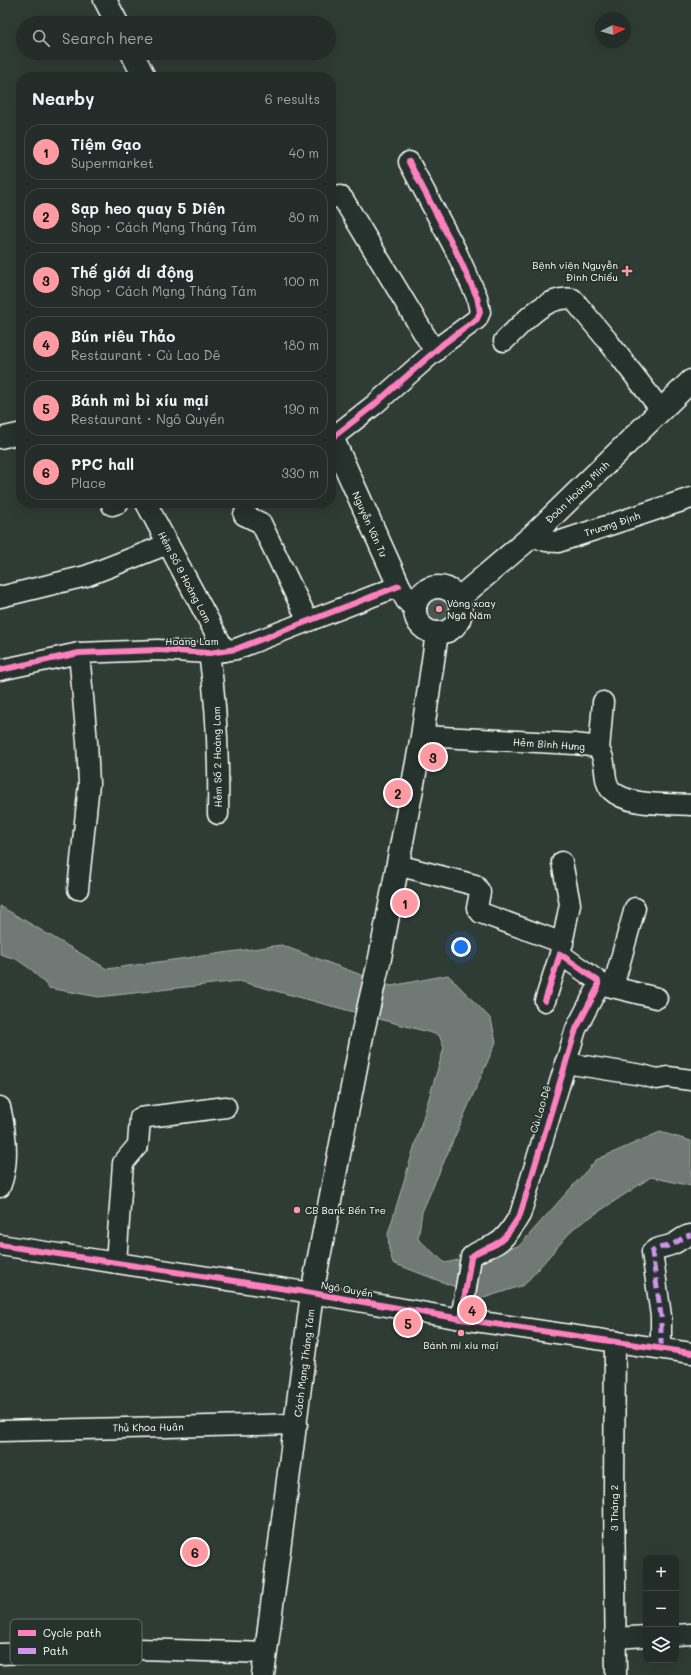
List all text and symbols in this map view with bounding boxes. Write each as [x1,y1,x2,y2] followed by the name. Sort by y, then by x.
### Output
[595,12,631,48] north arrow
[16,16,336,60] search box
[30,27,52,49] icon: search
[62,28,153,48] text: Search here
[32,87,94,109] text: Nearby
[265,90,320,107] text: 6 results
[71,134,141,154] text: Tiệm Gạo
[43,144,49,161] text: 1
[289,144,319,161] text: 40 m
[71,154,154,171] text: Supermarket
[71,198,225,218] text: Sạp heo quay 5 Diên
[42,208,50,225] text: 2
[289,208,319,225] text: 80 m
[71,218,257,235] text: Shop · Cách Mạng Tháng Tám
[532,258,618,284] place label: Bệnh viện Nguyễn Đình Chiểu
[71,262,194,282] text: Thế giới di động
[621,265,633,277] marker: Bệnh viện Nguyễn Đình Chiểu
[42,272,50,289] text: 3
[283,272,319,289] text: 100 m
[71,282,257,299] text: Shop · Cách Mạng Tháng Tám
[71,326,175,346] text: Bún riêu Thảo
[42,336,50,353] text: 4
[283,336,319,353] text: 180 m
[71,346,221,363] text: Restaurant · Cù Lao Dê
[71,390,209,410] text: Bánh mì bì xíu mại
[42,400,50,417] text: 5
[283,400,319,417] text: 190 m
[71,410,224,427] text: Restaurant · Ngô Quyền
[71,454,134,474] text: PPC hall
[542,457,612,526] street label: Đoàn Hoàng Minh
[42,464,50,481] text: 6
[281,464,319,481] text: 330 m
[71,474,106,491] text: Place
[349,489,391,560] street label: Nguyễn Văn Tư
[582,508,642,540] street label: Trương Định
[155,529,215,625] street label: Hẻm Số 9 Hoàng Lam
[447,596,496,622] place label: Vòng xoay Ngã Năm
[434,604,444,614] marker: Vòng xoay Ngã Năm
[165,634,219,648] street label: Hoàng Lam
[209,706,225,808] street label: Hẻm Số 2 Hoàng Lam
[513,734,586,754] street label: Hẻm Bình Hưng
[420,742,446,772] pin: 3
[385,778,411,808] pin: 2
[392,888,418,918] pin: 1
[451,937,471,957] your location
[526,1083,554,1135] street label: Cù Lao Dê
[305,1203,386,1217] place label: CB Bank Bến Tre
[292,1205,302,1215] marker: CB Bank Bến Tre
[320,1278,374,1300] street label: Ngô Quyền
[459,1295,485,1325] pin: 4
[290,1308,318,1418] street label: Cách Mạng Tháng Tám
[395,1308,421,1338] pin: 5
[456,1328,466,1338] marker: Bánh mì xíu mại
[423,1338,499,1352] place label: Bánh mì xíu mại
[112,1419,184,1435] street label: Thủ Khoa Huân
[607,1485,621,1531] street label: 3 Tháng 2
[182,1537,208,1567] pin: 6
[643,1555,679,1663] map controls
[643,1555,679,1591] button: +
[643,1591,679,1627] button: −
[10,1619,142,1665] legend
[43,1625,101,1640] text: Cycle path
[643,1627,679,1663] button: layers
[43,1643,68,1658] text: Path

